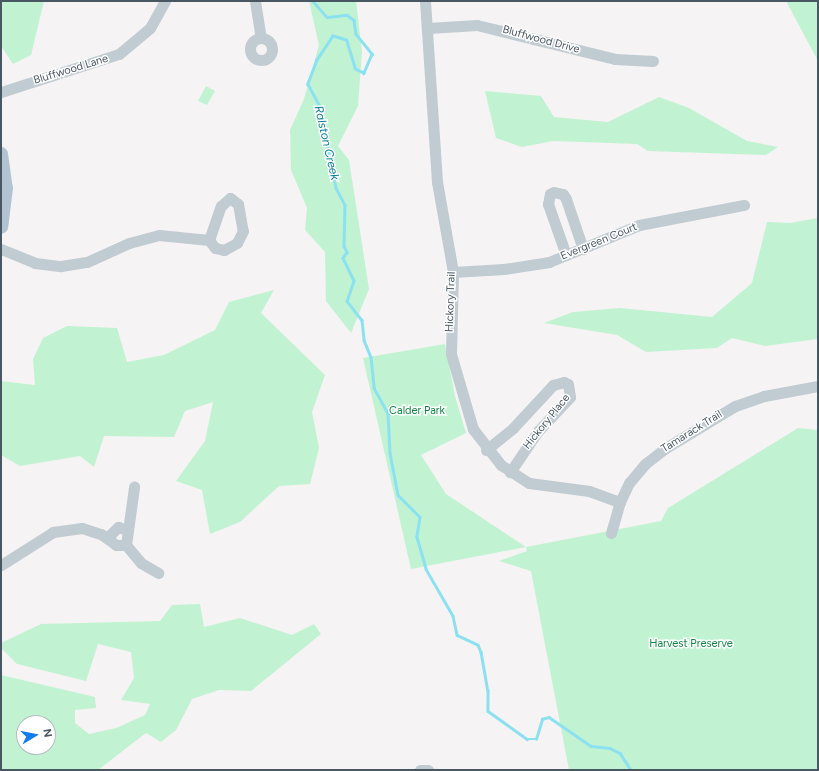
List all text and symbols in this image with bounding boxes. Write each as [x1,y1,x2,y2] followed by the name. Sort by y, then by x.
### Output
[501,23,581,57] street label: Bluffwood Drive
[32,52,110,88] street label: Bluffwood Lane
[310,104,342,182] water label: Ralston Creek
[559,221,639,263] street label: Evergreen Court
[443,272,459,332] street label: Hickory Trail
[521,392,573,452] street label: Hickory Place
[389,404,445,418] park label: Calder Park
[659,408,725,456] street label: Tamarack Trail
[649,637,733,651] park label: Harvest Preserve
[16,715,56,755] north arrow
[40,728,54,738] text: N

